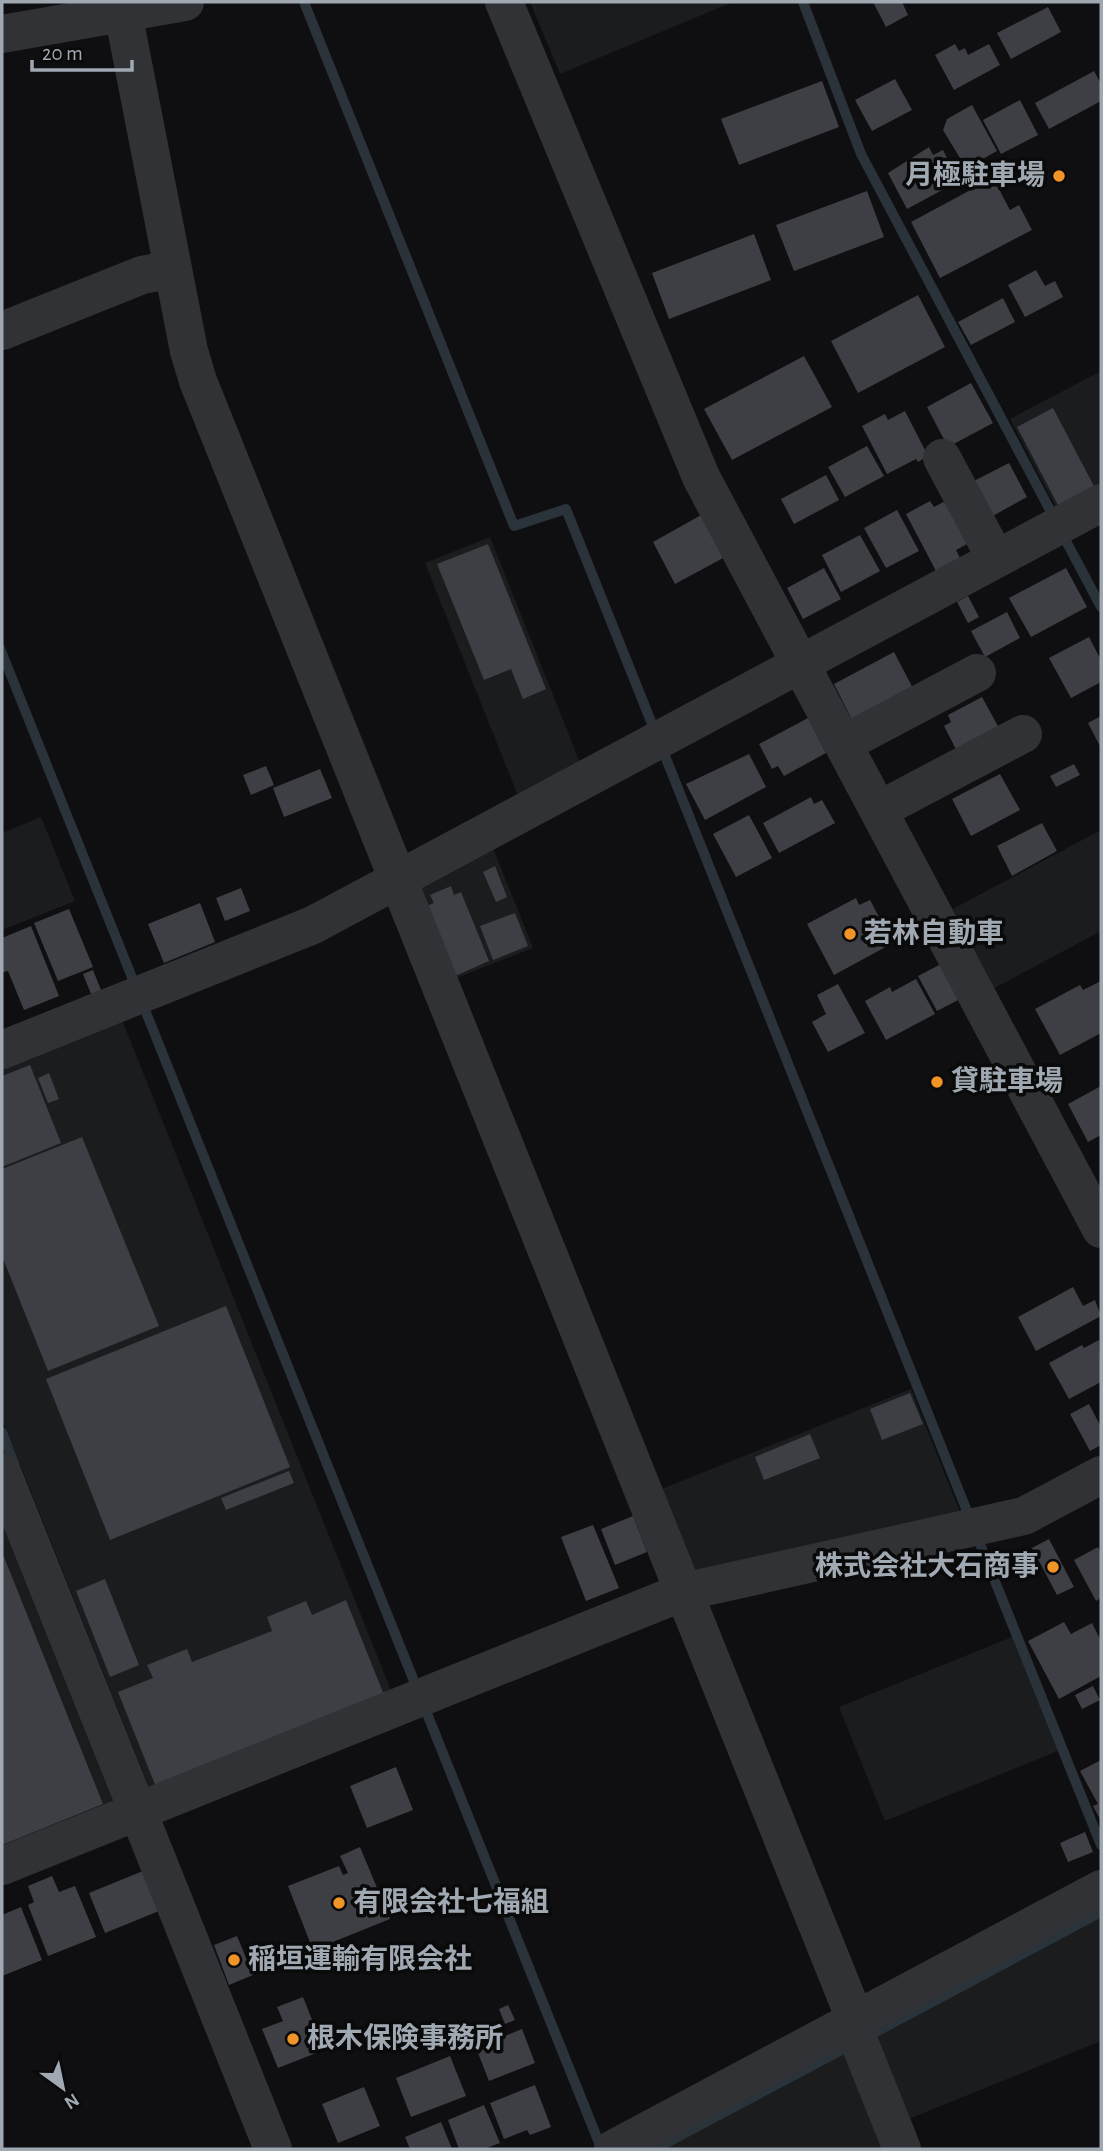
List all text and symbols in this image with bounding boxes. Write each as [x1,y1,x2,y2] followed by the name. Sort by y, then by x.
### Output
[32,28,131,72] scale bar
[42,43,83,64] text: 20 m
[905,160,1045,190] place label: 月極駐車場
[1051,168,1067,184] marker: 月極駐車場
[864,918,1004,948] place label: 若林自動車
[842,926,858,942] marker: 若林自動車
[951,1065,1063,1096] place label: 貸駐車場
[929,1074,945,1090] marker: 貸駐車場
[815,1551,1039,1581] place label: 株式会社大石商事
[1045,1559,1061,1575] marker: 株式会社大石商事
[353,1887,549,1917] place label: 有限会社七福組
[331,1895,347,1911] marker: 有限会社七福組
[248,1944,472,1974] place label: 稲垣運輸有限会社
[226,1952,242,1968] marker: 稲垣運輸有限会社
[307,2023,503,2053] place label: 根木保険事務所
[285,2031,301,2047] marker: 根木保険事務所
[28,2053,98,2123] north arrow
[61,2089,82,2113] text: N

